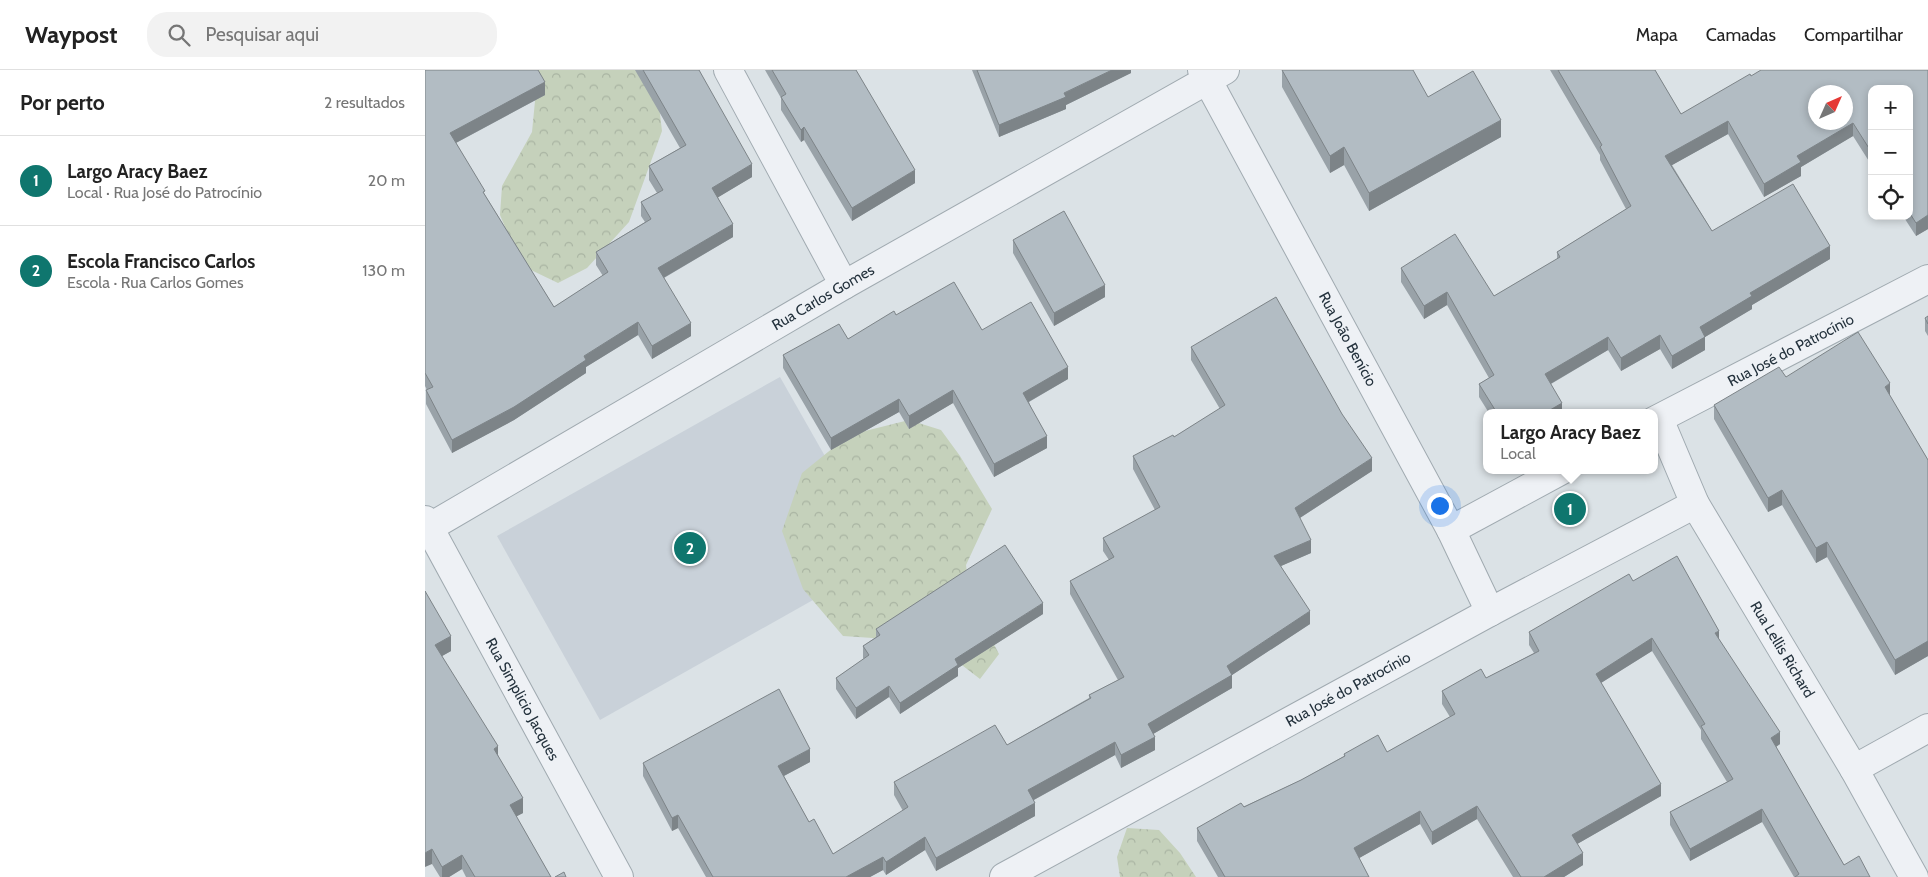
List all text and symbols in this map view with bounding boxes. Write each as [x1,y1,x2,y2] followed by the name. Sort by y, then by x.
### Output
[147,12,497,57] search box
[25,20,117,49] text: Waypost
[165,21,193,49] icon: search
[205,23,319,46] text: Pesquisar aqui
[1636,24,1678,46] text: Mapa
[1706,24,1776,46] text: Camadas
[1804,24,1903,46] text: Compartilhar
[1808,85,1853,130] north arrow
[1868,85,1913,220] map controls
[1868,85,1913,130] button: +
[20,90,105,115] text: Por perto
[324,93,405,112] text: 2 resultados
[1868,130,1913,175] button: −
[67,160,207,183] text: Largo Aracy Baez
[33,171,39,190] text: 1
[368,171,405,190] text: 20 m
[1868,175,1913,220] button: locate
[67,183,262,202] text: Local · Rua José do Patrocínio
[67,250,255,273] text: Escola Francisco Carlos
[32,261,40,280] text: 2
[362,261,405,280] text: 130 m
[769,261,877,334] street label: Rua Carlos Gomes
[67,273,244,292] text: Escola · Rua Carlos Gomes
[1315,289,1380,389] street label: Rua João Benício
[1725,310,1857,390] street label: Rua José do Patrocínio
[1483,409,1658,474] popup
[1500,421,1641,444] text: Largo Aracy Baez
[1500,444,1536,463] text: Local
[1554,490,1586,528] pin: 1
[1427,493,1453,519] your location
[674,529,706,567] pin: 2
[1746,598,1818,701] street label: Rua Lellis Richard
[482,635,563,764] street label: Rua Simplicio Jacques
[1283,648,1414,731] street label: Rua José do Patrocínio

